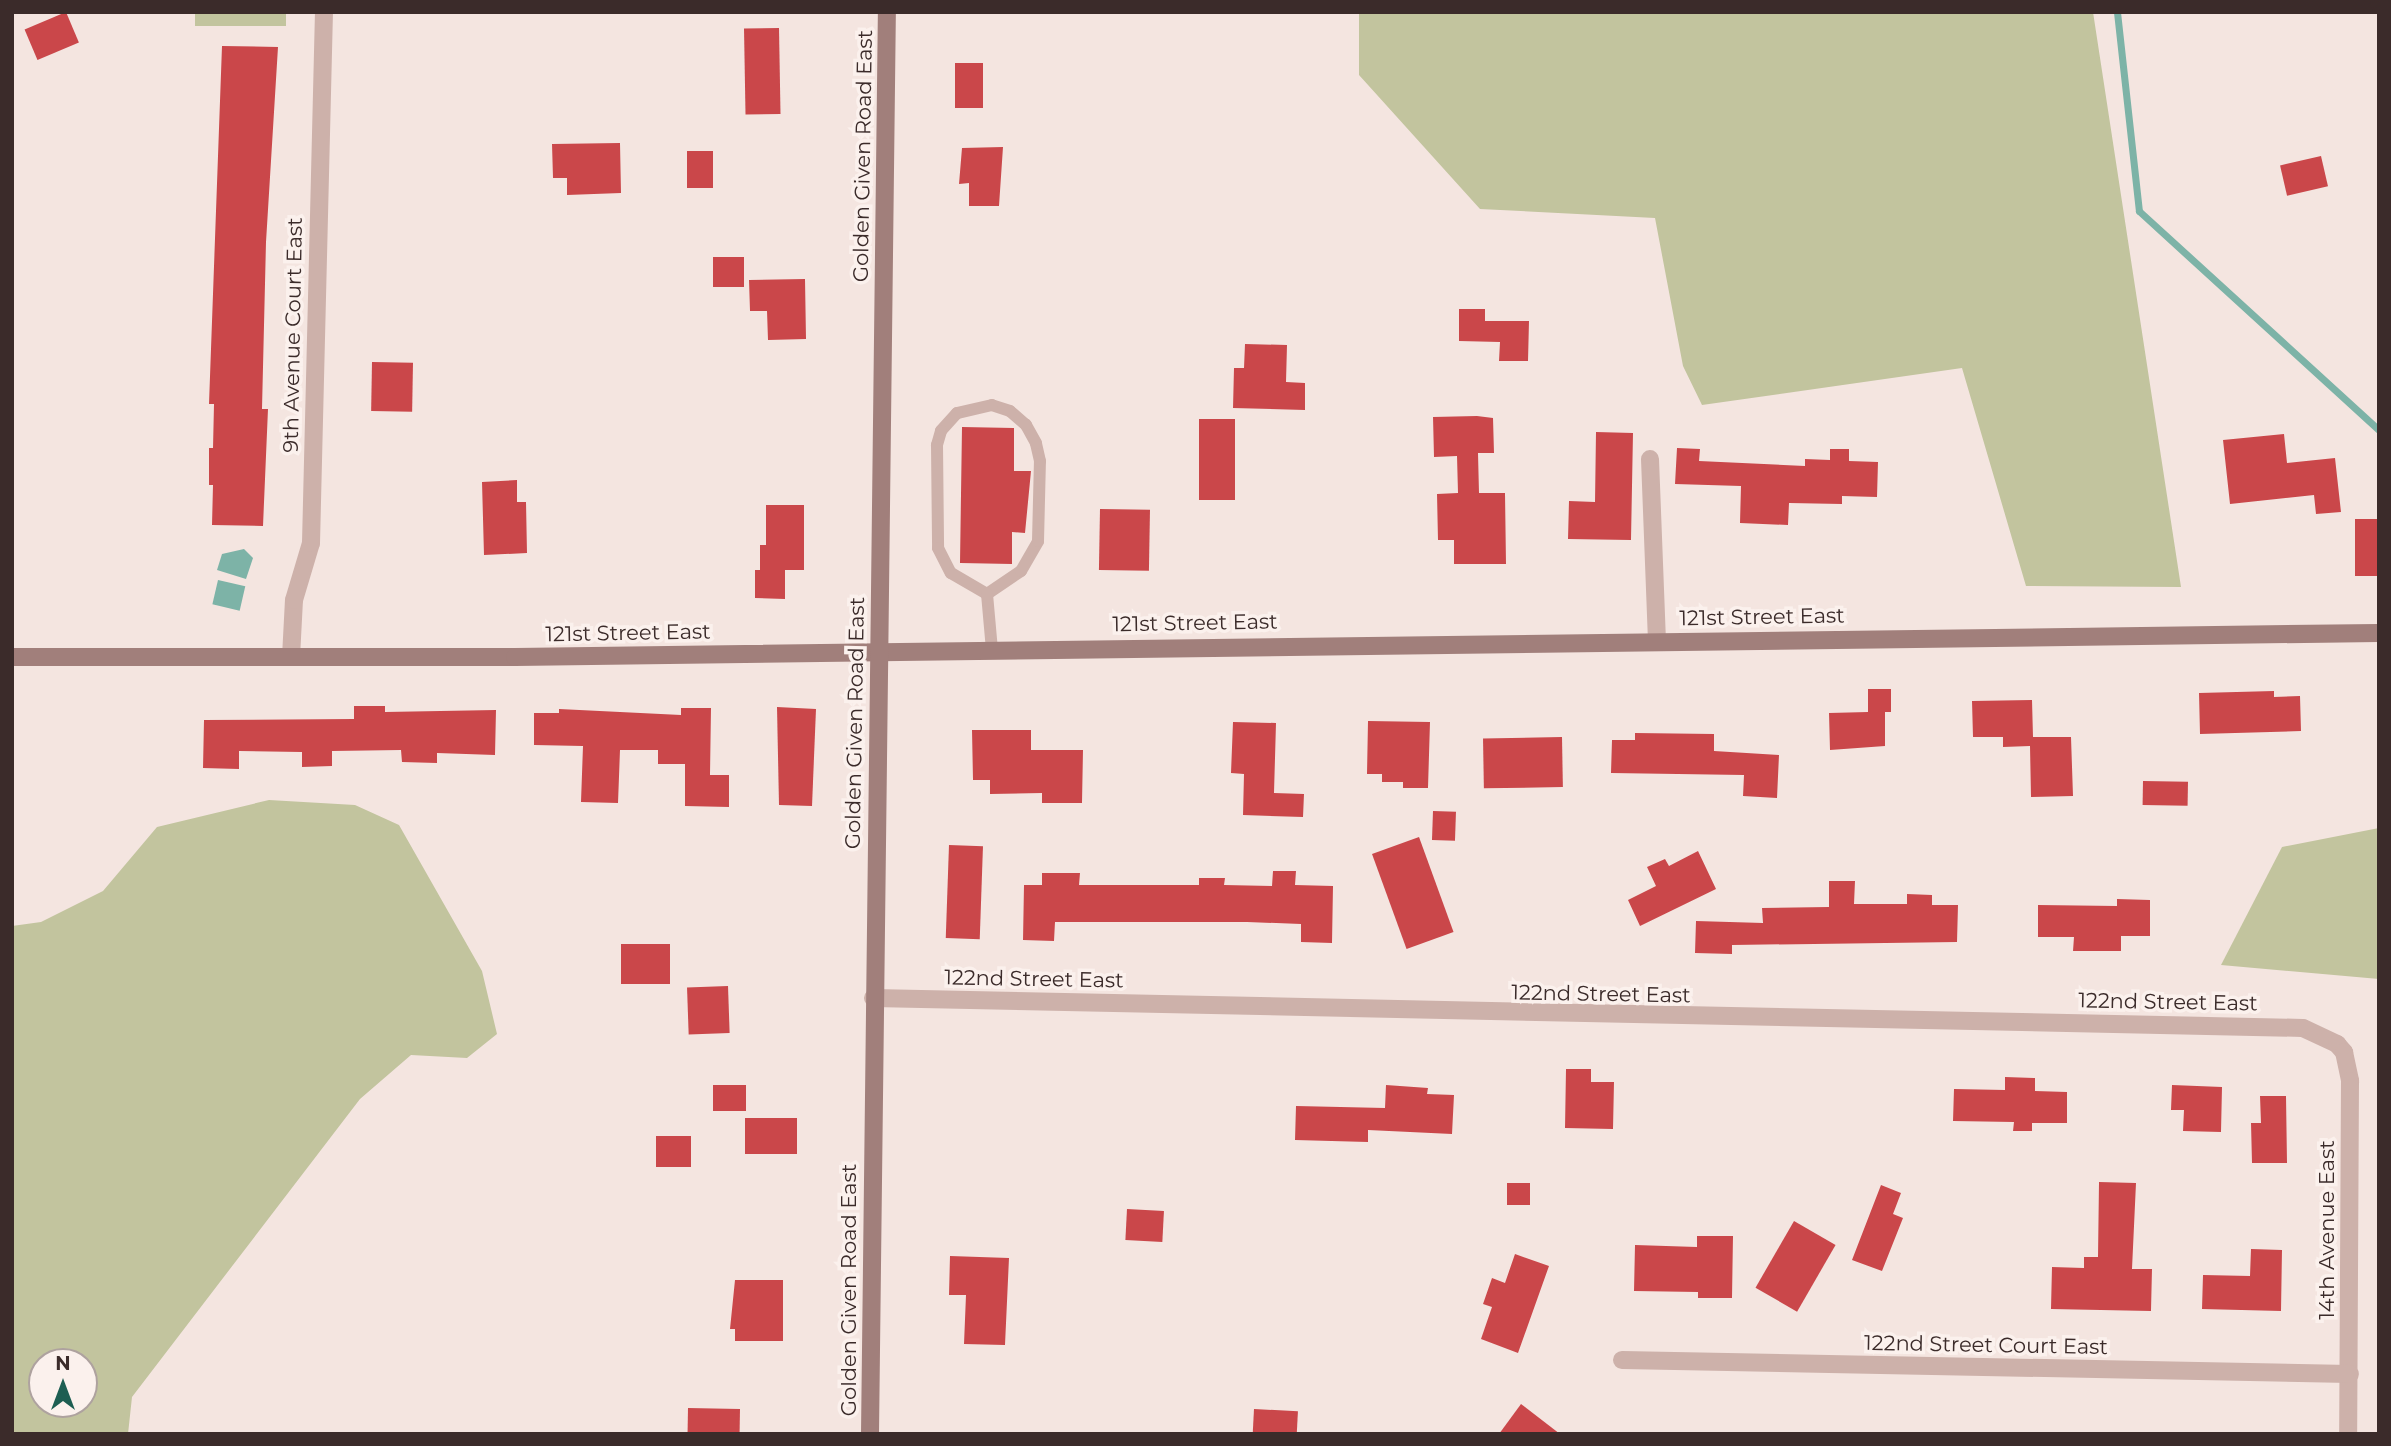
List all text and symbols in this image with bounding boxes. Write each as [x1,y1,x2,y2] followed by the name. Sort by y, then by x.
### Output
[848,30,878,282] street label: Golden Given Road East
[278,217,308,453] street label: 9th Avenue Court East
[840,597,870,849] street label: Golden Given Road East
[1679,603,1845,631] street label: 121st Street East
[1112,609,1278,637] street label: 121st Street East
[545,619,711,647] street label: 121st Street East
[944,965,1124,993] street label: 122nd Street East
[1511,980,1691,1008] street label: 122nd Street East
[2078,988,2258,1016] street label: 122nd Street East
[2314,1140,2340,1320] street label: 14th Avenue East
[836,1164,862,1416] street label: Golden Given Road East
[1864,1330,2108,1360] street label: 122nd Street Court East
[28,1348,98,1418] north arrow
[55,1352,71,1375] text: N

